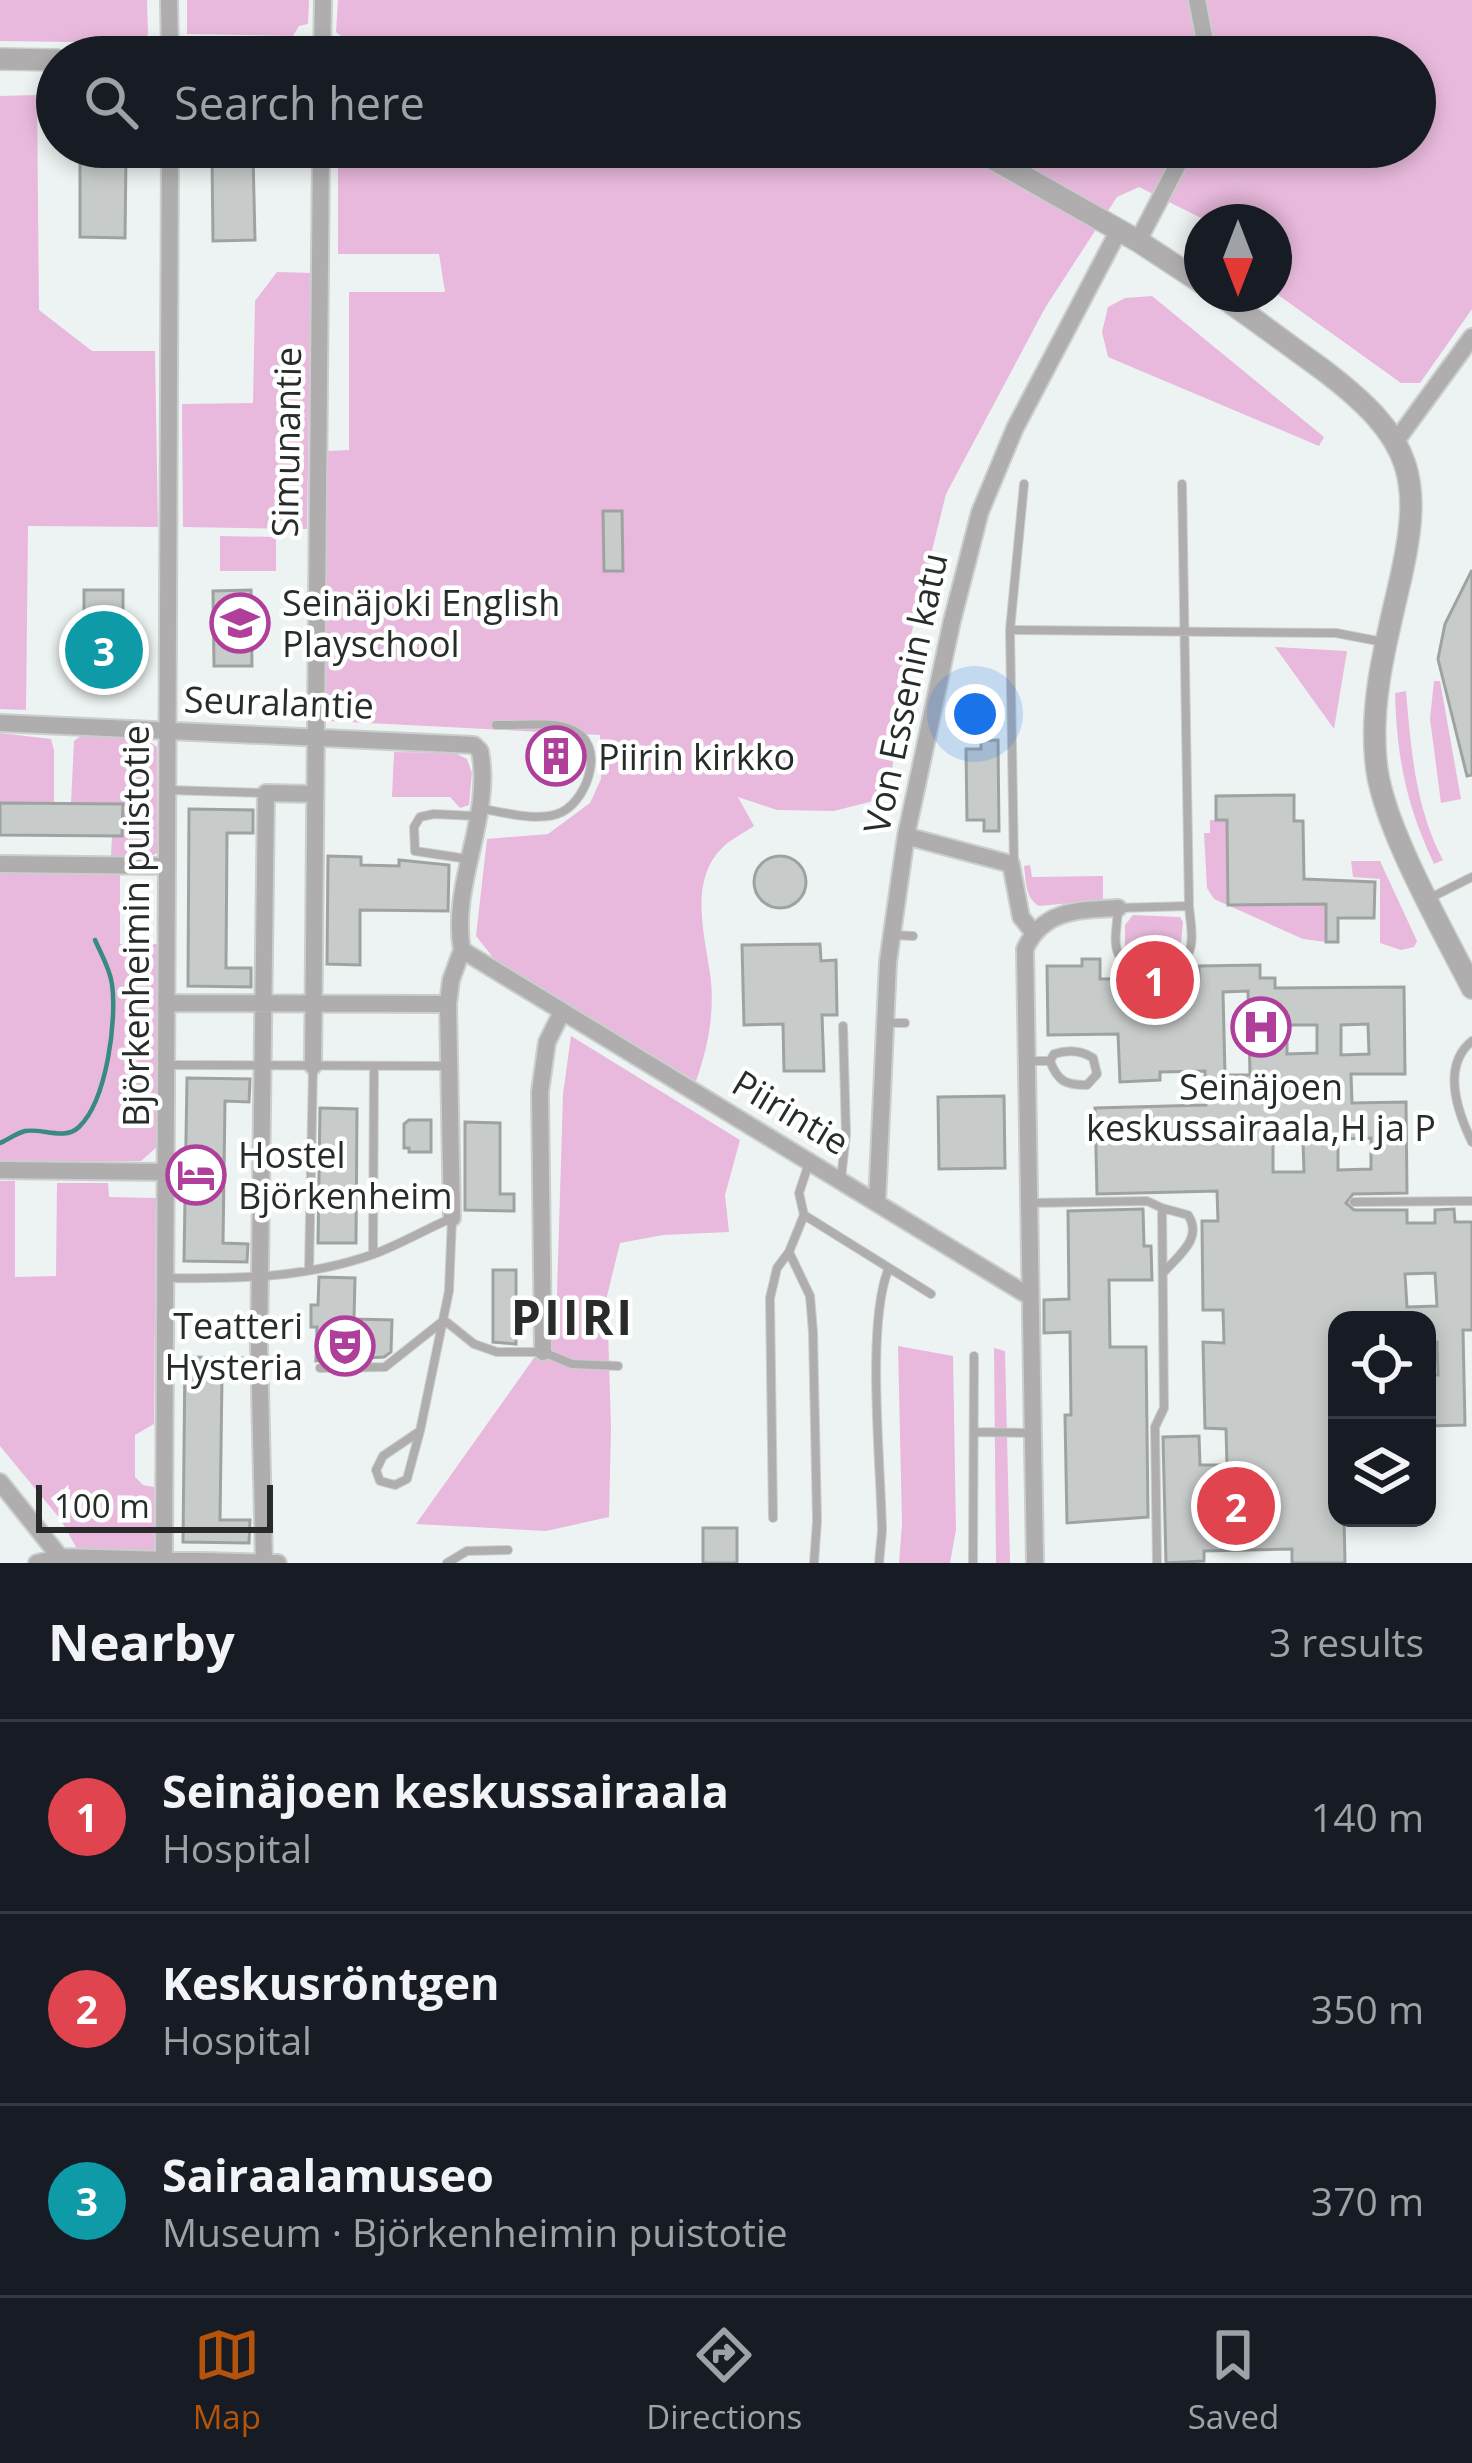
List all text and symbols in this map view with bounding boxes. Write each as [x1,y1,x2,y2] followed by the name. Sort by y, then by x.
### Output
[36,36,1436,168] search box
[78,69,144,135] icon: search
[174,72,425,133] text: Search here
[1184,204,1292,312] north arrow
[260,346,312,538] street label: Simunantie
[851,548,959,838] street label: Von Essenin katu
[282,578,560,668] place label: Seinäjoki English Playschool
[209,592,271,654] school or university icon: Seinäjoki English Playschool
[65,605,143,695] pin: 3
[183,674,375,730] street label: Seuralantie
[945,684,1005,744] your location
[111,725,160,1127] street label: Björkenheimin puistotie
[525,725,587,787] building icon: Piirin kirkko
[598,732,795,781] place label: Piirin kirkko
[1116,935,1194,1025] pin: 1
[1230,996,1292,1058] hospital icon: Seinäjoen keskussairaala,H ja P
[724,1058,858,1166] street label: Piirintie
[1086,1062,1436,1152] place label: Seinäjoen keskussairaala,H ja P
[238,1130,453,1220] place label: Hostel Björkenheim
[165,1144,227,1206] hotel icon: Hostel Björkenheim
[511,1284,635,1349] district label: PIIRI
[164,1301,303,1391] place label: Teatteri Hysteria
[1328,1311,1436,1527] map controls
[1328,1311,1436,1419] button: locate
[314,1315,376,1377] theatre icon: Teatteri Hysteria
[1328,1419,1436,1527] button: layers
[1197,1461,1275,1551] pin: 2
[36,1479,273,1532] scale bar
[54,1483,150,1528] text: 100 m
[48,1606,235,1676] text: Nearby
[1269,1615,1424,1668] text: 3 results
[162,1760,729,1821] text: Seinäjoen keskussairaala
[76,1790,98,1843] text: 1
[1311,1790,1424,1843] text: 140 m
[162,1821,312,1874] text: Hospital
[162,1952,500,2013] text: Keskusröntgen
[76,1982,98,2035] text: 2
[1311,1982,1424,2035] text: 350 m
[162,2013,312,2066] text: Hospital
[162,2144,494,2205] text: Sairaalamuseo
[76,2174,98,2227] text: 3
[1311,2174,1424,2227] text: 370 m
[162,2205,788,2258] text: Museum · Björkenheimin puistotie
[193,2322,261,2439] tab: Map
[646,2322,802,2439] tab: Directions
[1188,2322,1279,2439] tab: Saved

